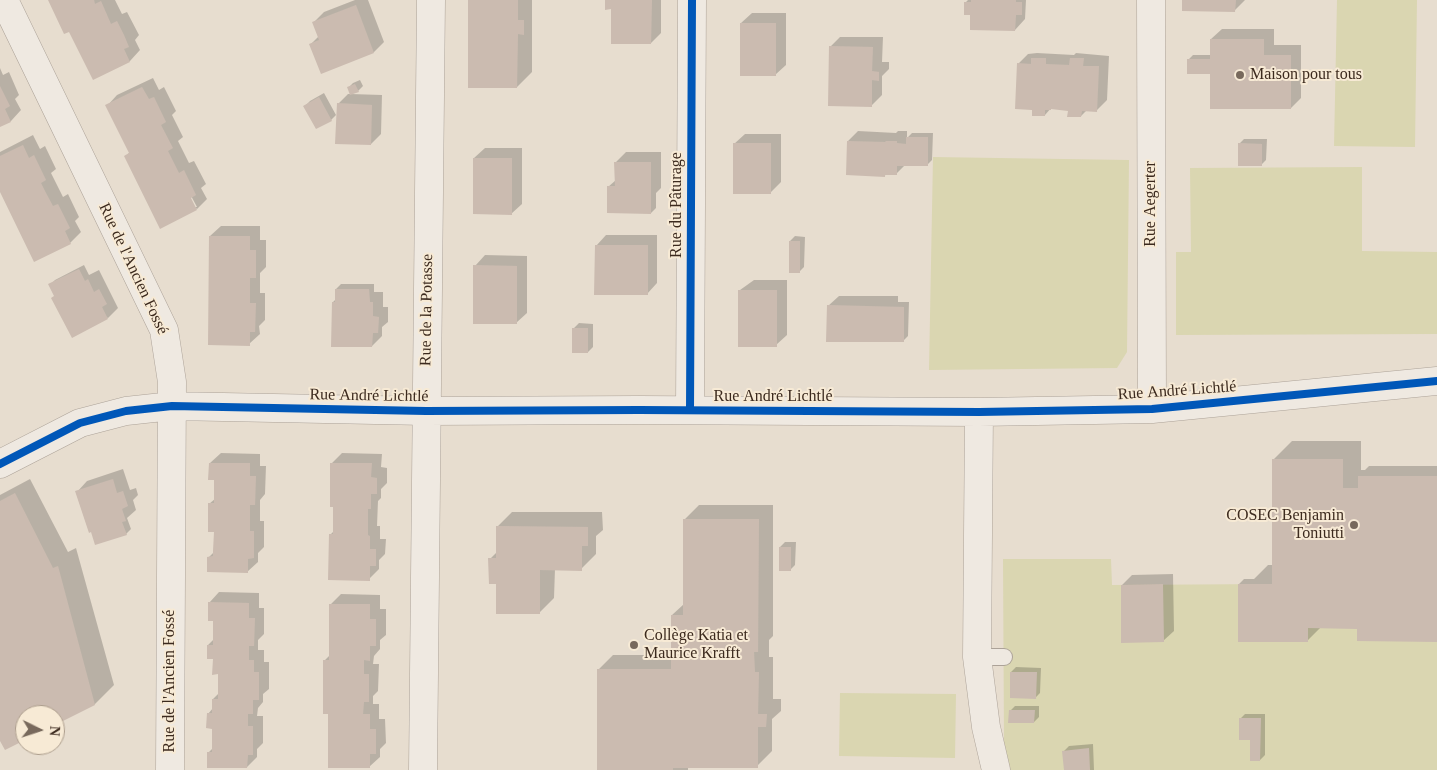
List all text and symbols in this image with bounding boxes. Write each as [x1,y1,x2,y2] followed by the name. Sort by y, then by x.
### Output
[1250,65,1362,85] place label: Maison pour tous
[1234,69,1246,81] marker: Maison pour tous
[667,152,687,258] street label: Rue du Pâturage
[1141,161,1161,247] street label: Rue Aegerter
[94,200,172,338] street label: Rue de l'Ancien Fossé
[416,254,438,366] street label: Rue de la Potasse
[1117,377,1237,405] street label: Rue André Lichtlé
[309,385,429,407] street label: Rue André Lichtlé
[713,387,833,407] street label: Rue André Lichtlé
[1226,506,1344,544] place label: COSEC Benjamin Toniutti
[1348,519,1360,531] marker: COSEC Benjamin Toniutti
[160,610,180,752] street label: Rue de l'Ancien Fossé
[644,626,748,664] place label: Collège Katia et Maurice Krafft
[628,639,640,651] marker: Collège Katia et Maurice Krafft
[15,705,65,755] north arrow
[47,725,62,737] text: N

